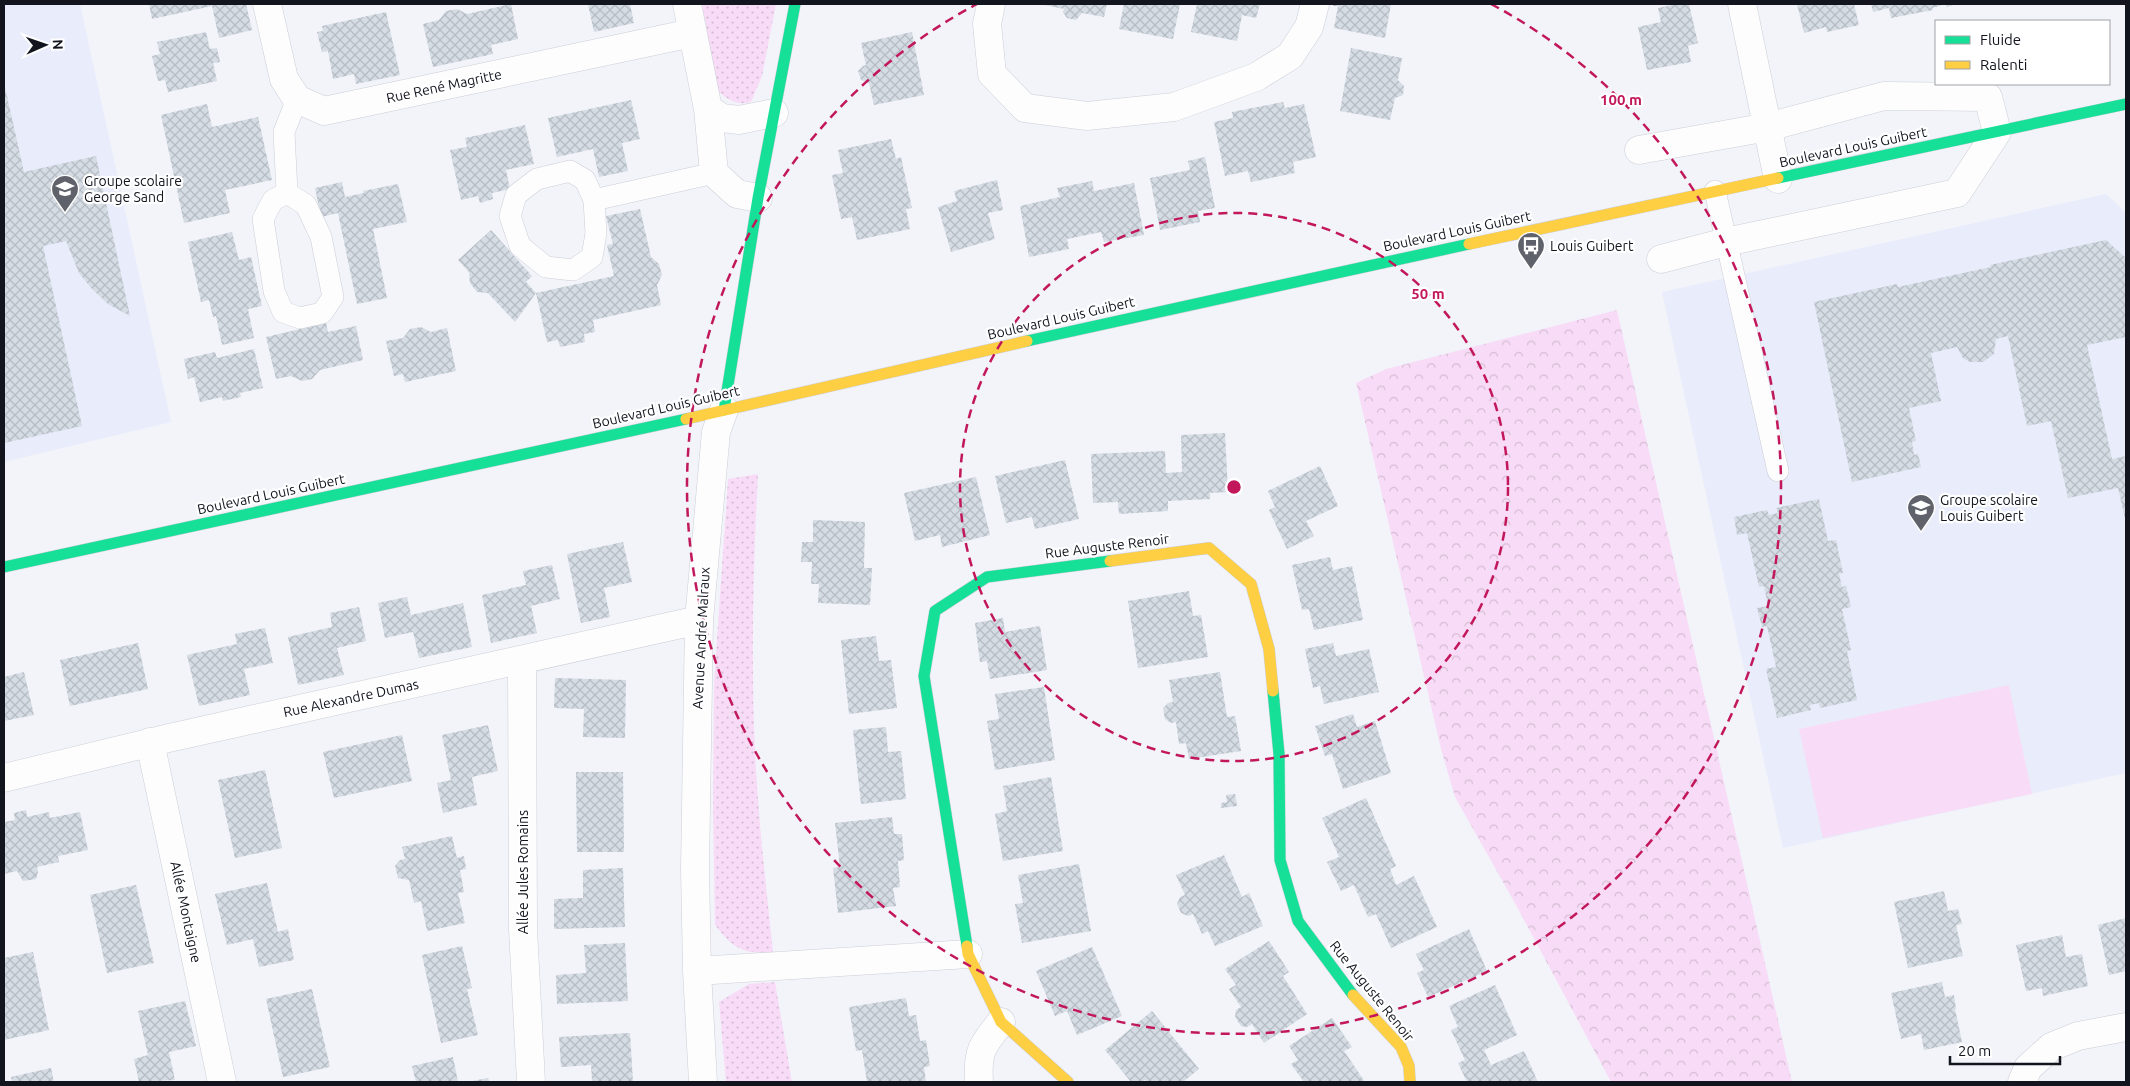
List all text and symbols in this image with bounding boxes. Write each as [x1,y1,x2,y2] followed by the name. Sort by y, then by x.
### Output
[20,20,70,70] north arrow
[1935,20,2110,85] legend
[1980,31,2021,48] text: Fluide
[50,39,66,50] text: N
[1980,56,2027,73] text: Ralenti
[385,66,503,106] street label: Rue René Magritte
[1600,91,1642,108] text: 100 m
[1778,123,1929,170] street label: Boulevard Louis Guibert
[84,173,182,205] place label: Groupe scolaire George Sand
[50,174,80,213] school or university icon: Groupe scolaire George Sand
[1382,207,1533,254] street label: Boulevard Louis Guibert
[1516,231,1546,270] bus stop icon: Louis Guibert
[1550,238,1634,254] place label: Louis Guibert
[1411,285,1445,302] text: 50 m
[986,293,1137,343] street label: Boulevard Louis Guibert
[591,382,742,432] street label: Boulevard Louis Guibert
[196,470,347,517] street label: Boulevard Louis Guibert
[1225,478,1243,496] centre of rings
[1940,492,2038,524] place label: Groupe scolaire Louis Guibert
[1906,493,1936,532] school or university icon: Groupe scolaire Louis Guibert
[1044,530,1170,562] street label: Rue Auguste Renoir
[689,566,713,710] street label: Avenue André Malraux
[282,676,420,720] street label: Rue Alexandre Dumas
[515,810,531,934] street label: Allée Jules Romains
[167,860,205,964] street label: Allée Montaigne
[1327,938,1418,1045] street label: Rue Auguste Renoir
[1950,1034,2060,1066] scale bar
[1958,1042,1991,1059] text: 20 m

